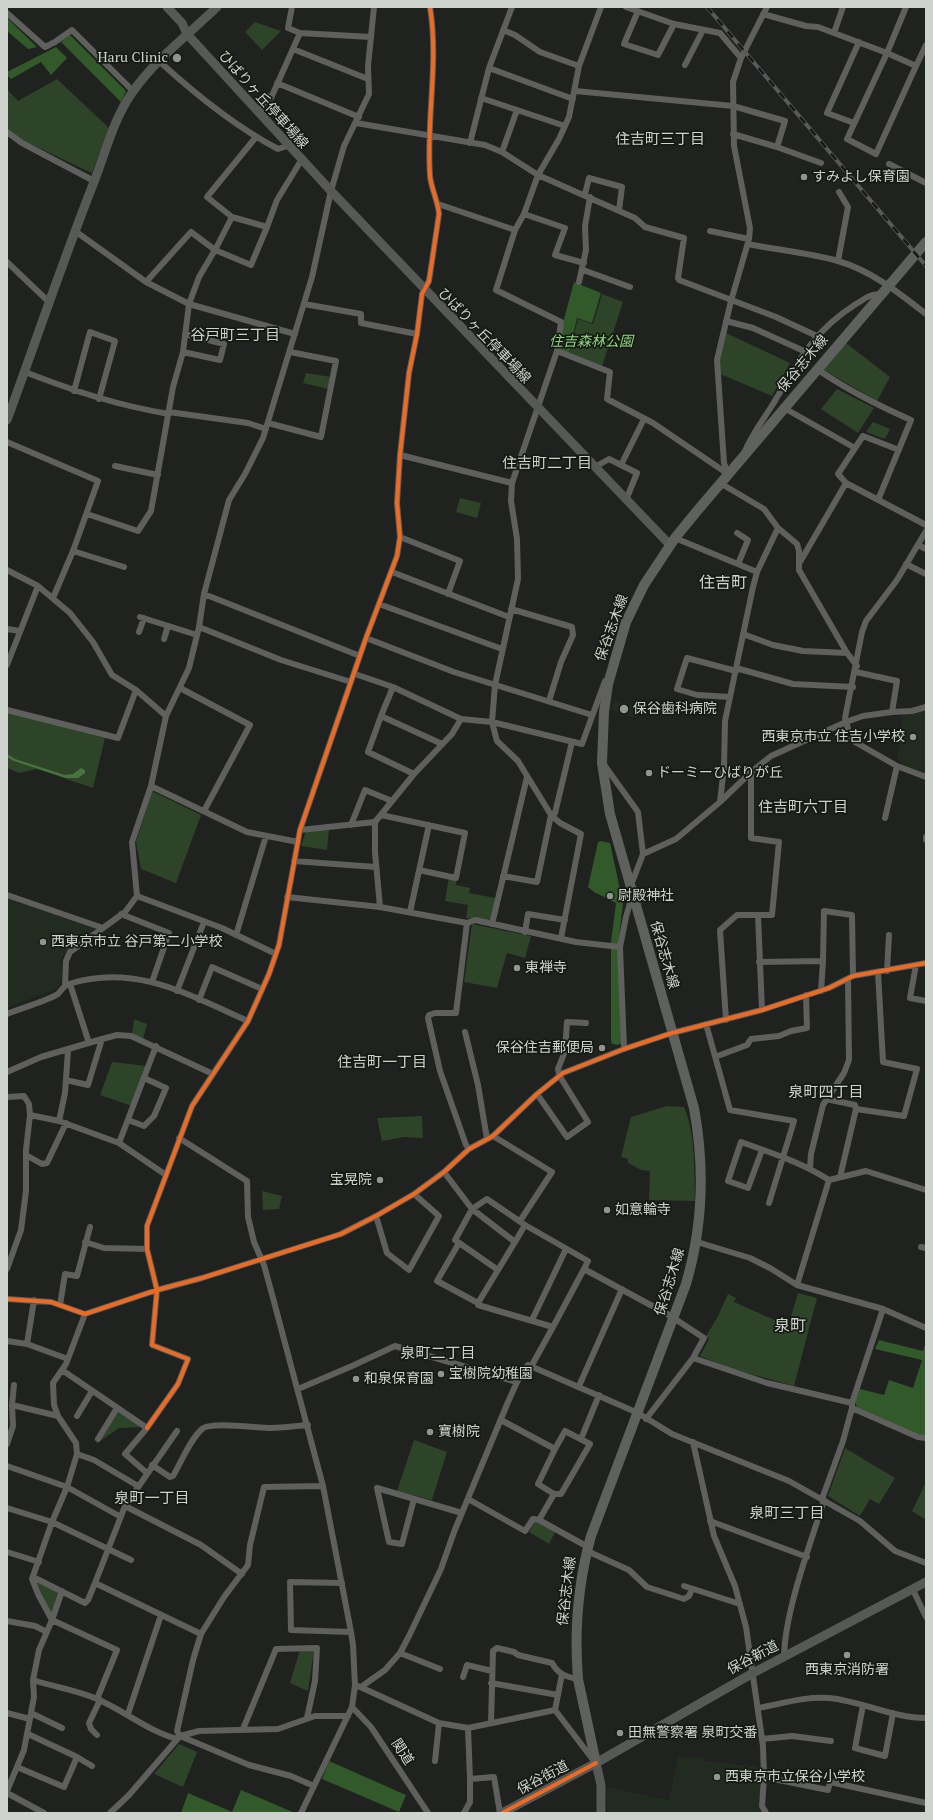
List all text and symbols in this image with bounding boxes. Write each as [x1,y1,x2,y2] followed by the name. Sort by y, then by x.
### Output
[215,48,311,152] street label: ひばりヶ丘停車場線
[97,50,168,66] place label: Haru Clinic
[171,52,183,64] marker: Haru Clinic
[615,131,705,149] district label: 住吉町三丁目
[812,169,910,185] place label: すみよし保育園
[799,172,809,182] marker: すみよし保育園
[434,285,534,387] street label: ひばりヶ丘停車場線
[190,327,280,345] district label: 谷戸町三丁目
[774,332,832,396] street label: 保谷志木線
[549,334,633,350] park label: 住吉森林公園
[502,455,592,473] district label: 住吉町二丁目
[699,573,747,593] district label: 住吉町
[592,592,632,664] street label: 保谷志木線
[633,701,717,717] place label: 保谷歯科病院
[618,703,630,715] marker: 保谷歯科病院
[762,729,905,745] place label: 西東京市立 住吉小学校
[908,732,918,742] marker: 西東京市立 住吉小学校
[657,765,783,781] place label: ドーミーひばりが丘
[644,768,654,778] marker: ドーミーひばりが丘
[758,799,848,817] district label: 住吉町六丁目
[618,888,674,904] place label: 尉殿神社
[605,891,615,901] marker: 尉殿神社
[646,919,682,991] street label: 保谷志木線
[51,934,222,950] place label: 西東京市立 谷戸第二小学校
[38,937,48,947] marker: 西東京市立 谷戸第二小学校
[525,960,567,976] place label: 東禅寺
[512,963,522,973] marker: 東禅寺
[496,1040,594,1056] place label: 保谷住吉郵便局
[597,1043,607,1053] marker: 保谷住吉郵便局
[337,1054,427,1072] district label: 住吉町一丁目
[789,1084,863,1102] district label: 泉町四丁目
[330,1172,372,1188] place label: 宝晃院
[375,1175,385,1185] marker: 宝晃院
[615,1202,671,1218] place label: 如意輪寺
[602,1205,612,1215] marker: 如意輪寺
[652,1246,688,1318] street label: 保谷志木線
[774,1316,806,1336] district label: 泉町
[401,1345,475,1363] district label: 泉町二丁目
[449,1366,533,1382] place label: 宝樹院幼稚園
[436,1369,446,1379] marker: 宝樹院幼稚園
[364,1371,434,1387] place label: 和泉保育園
[351,1374,361,1384] marker: 和泉保育園
[438,1424,480,1440] place label: 寶樹院
[425,1427,435,1437] marker: 寶樹院
[115,1490,189,1508] district label: 泉町一丁目
[750,1505,824,1523] district label: 泉町三丁目
[554,1555,580,1627] street label: 保谷志木線
[724,1637,782,1679] street label: 保谷新道
[842,1650,852,1660] marker: 西東京消防署
[805,1662,889,1678] place label: 西東京消防署
[628,1725,757,1741] place label: 田無警察署 泉町交番
[615,1728,625,1738] marker: 田無警察署 泉町交番
[387,1736,417,1768] street label: 関道
[514,1757,572,1799] street label: 保谷街道
[725,1769,865,1785] place label: 西東京市立保谷小学校
[712,1772,722,1782] marker: 西東京市立保谷小学校

